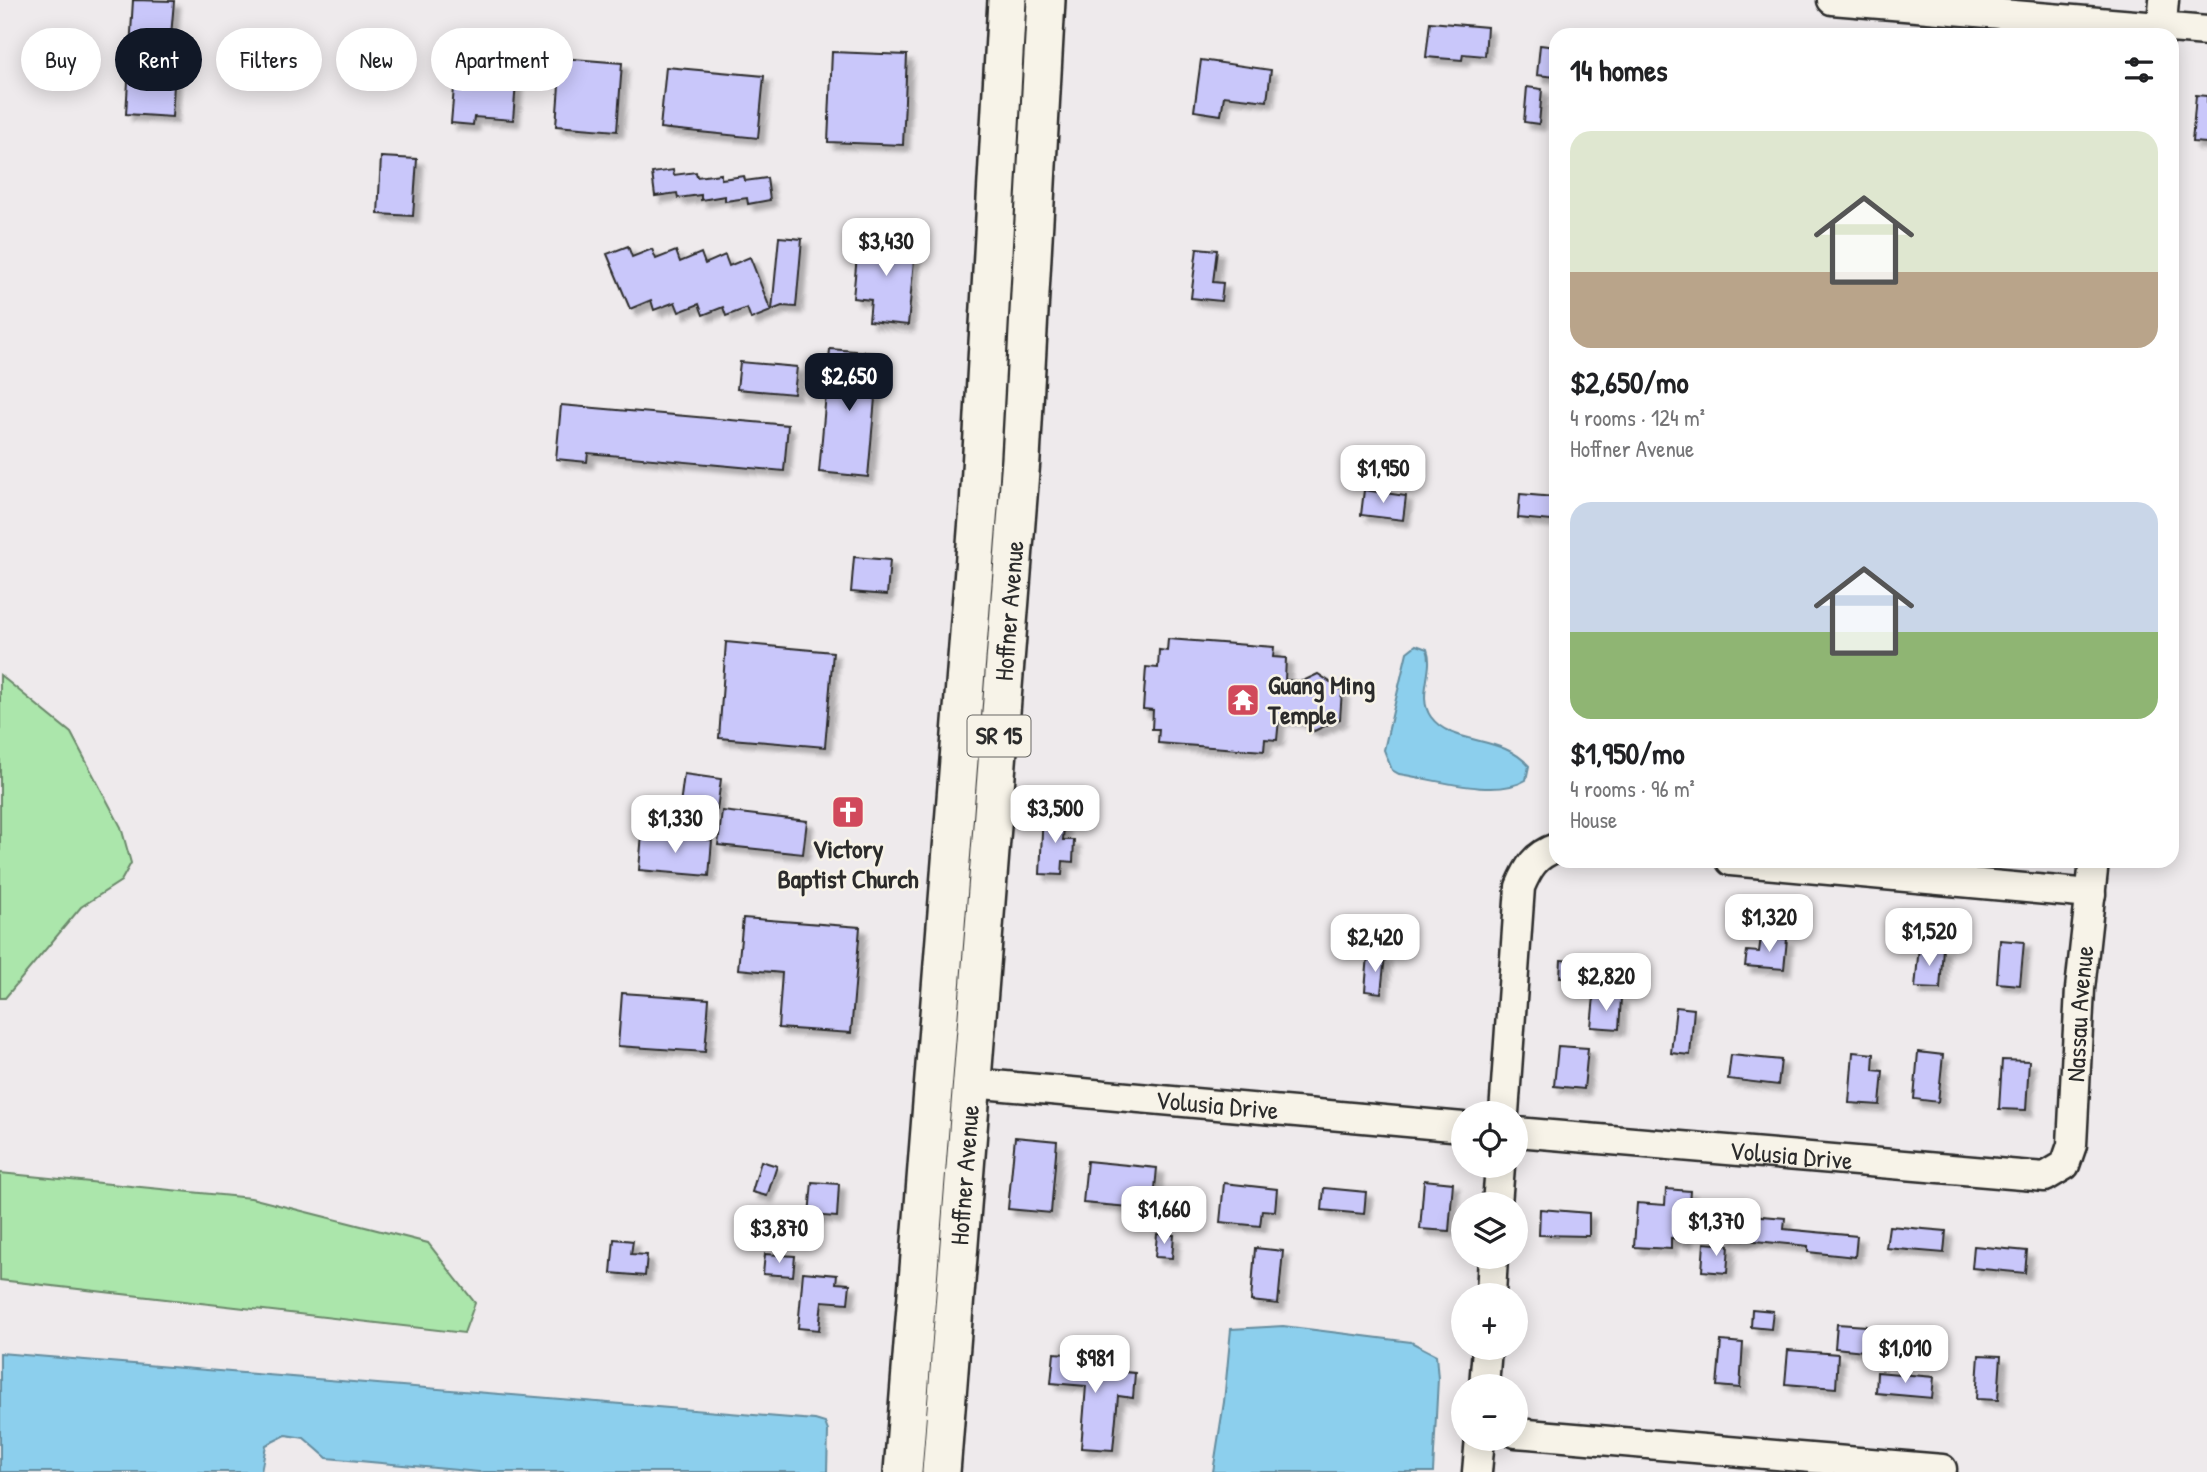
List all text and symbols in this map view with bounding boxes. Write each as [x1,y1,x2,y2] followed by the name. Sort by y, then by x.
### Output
[21,28,101,91] chip: Buy
[115,28,202,91] chip: Rent
[216,28,322,91] chip: Filters
[336,28,417,91] chip: New
[431,28,573,91] chip: Apartment
[1570,50,1668,90] text: 14 homes
[2120,51,2158,89] icon: filters
[1801,177,1927,303] icon: home
[829,218,943,278] pin: $3,430
[858,225,914,256] text: $3,430
[792,354,906,413] pin: $2,650
[821,360,877,391] text: $2,650
[1570,362,1689,402] text: $2,650/mo
[1570,402,1705,433] text: 4 rooms · 124 m²
[1570,433,1694,464] text: Hoffner Avenue
[1326,446,1440,505] pin: $1,950
[1356,452,1410,483] text: $1,950
[986,539,1031,682] street label: Hoffner Avenue
[1801,548,1927,674] icon: home
[1267,667,1375,733] place label: Guang Ming Temple
[1224,681,1262,719] temple icon: Guang Ming Temple
[968,716,1030,756] road number: SR 15
[1570,733,1684,773] text: $1,950/mo
[1570,773,1695,804] text: 4 rooms · 96 m²
[998,786,1112,845] pin: $3,500
[1027,792,1083,823] text: $3,500
[829,793,867,831] church icon: Victory Baptist Church
[618,796,732,855] pin: $1,330
[647,802,703,833] text: $1,330
[1570,804,1617,835] text: House
[778,831,918,897] place label: Victory Baptist Church
[1712,894,1826,954] pin: $1,320
[1741,901,1797,932] text: $1,320
[1872,908,1986,968] pin: $1,520
[1318,914,1432,974] pin: $2,420
[1901,915,1957,946] text: $1,520
[1347,921,1403,952] text: $2,420
[2057,944,2102,1083] street label: Nassau Avenue
[1549,954,1663,1013] pin: $2,820
[1577,960,1635,991] text: $2,820
[1154,1082,1280,1127] street label: Volusia Drive
[1451,1101,1528,1451] map controls
[1451,1101,1528,1178] button: locate
[941,1104,987,1246] street label: Hoffner Avenue
[1728,1132,1854,1178] street label: Volusia Drive
[1107,1186,1221,1246] pin: $1,660
[1451,1192,1528,1269] button: layers
[1137,1193,1191,1224] text: $1,660
[1659,1198,1773,1258] pin: $1,370
[1688,1205,1744,1236] text: $1,370
[722,1206,836,1265] pin: $3,870
[750,1212,808,1243] text: $3,870
[1451,1283,1528,1360] button: +
[1848,1326,1962,1385] pin: $1,010
[1878,1332,1932,1363] text: $1,010
[1054,1336,1136,1395] pin: $981
[1076,1342,1114,1373] text: $981
[1451,1374,1528,1451] button: −

